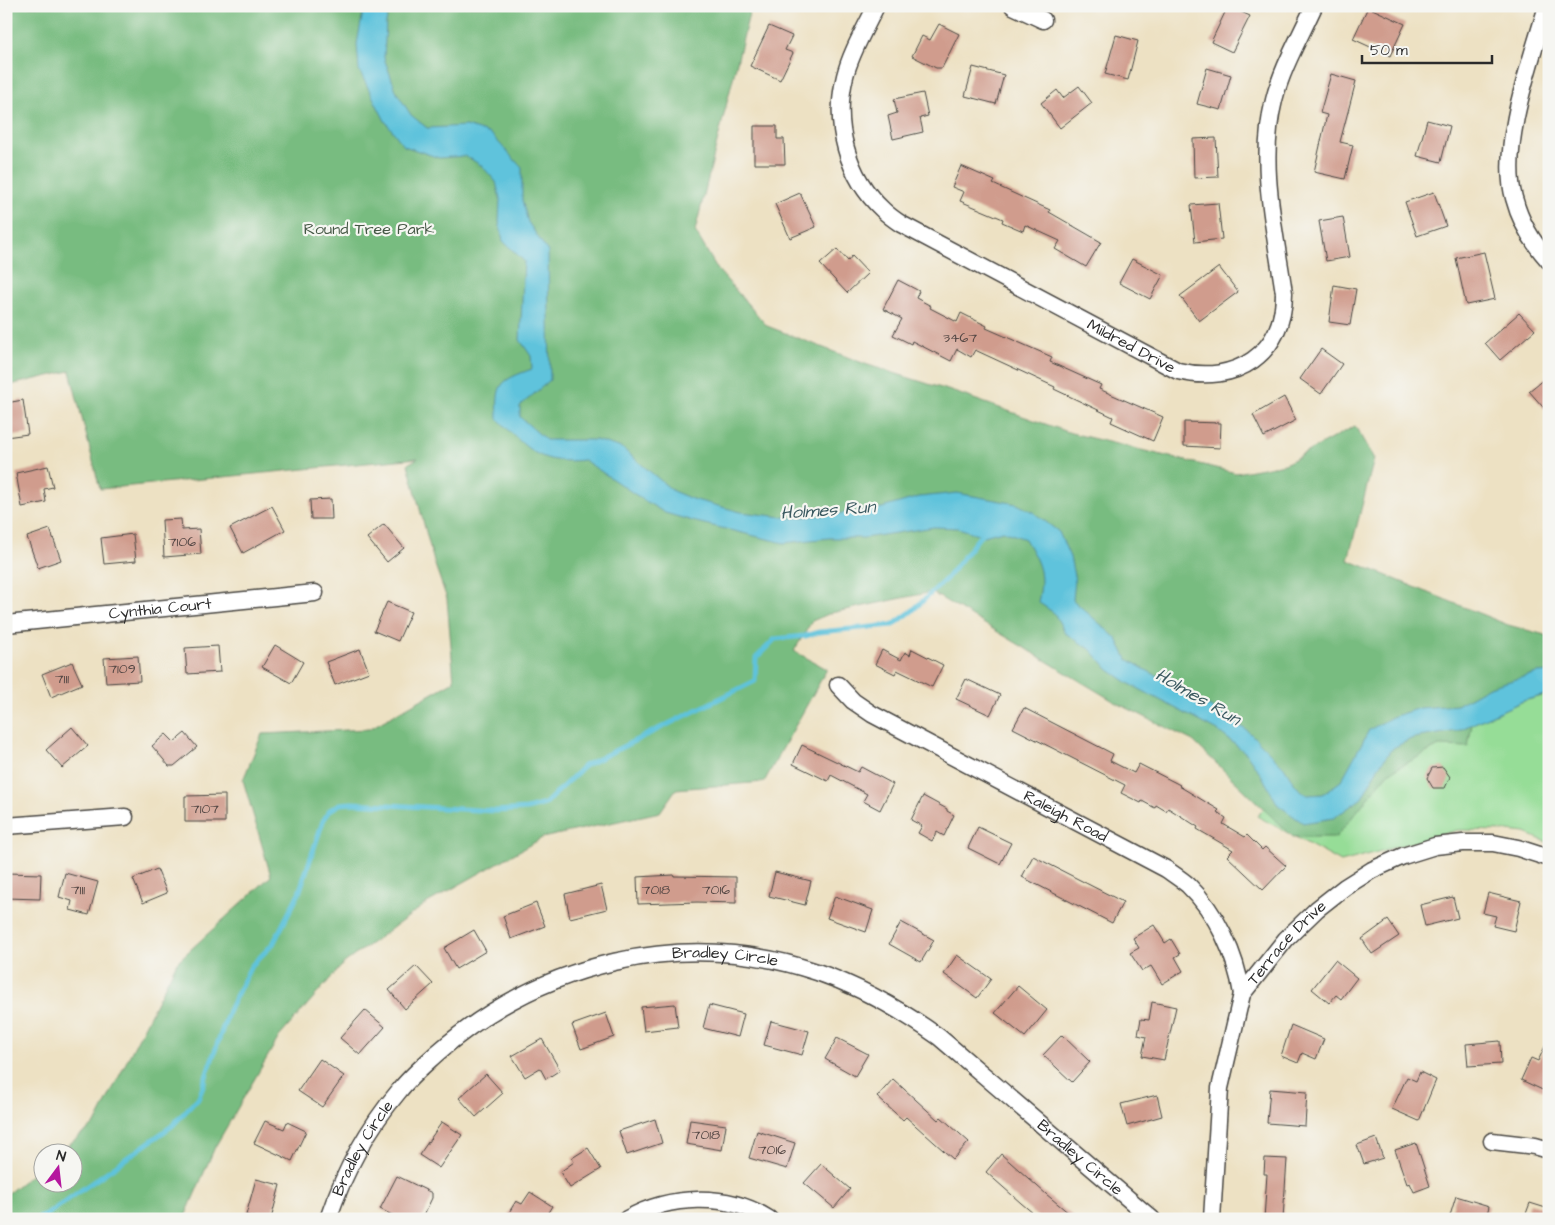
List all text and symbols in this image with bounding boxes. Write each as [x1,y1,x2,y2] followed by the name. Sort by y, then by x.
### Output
[1362,32,1492,64] scale bar
[1370,40,1408,61] text: 50 m
[304,218,435,240] park label: Round Tree Park
[1083,314,1179,379] street label: Mildred Drive
[943,328,977,348] house number: 3467
[780,494,878,526] water label: Holmes Run
[168,532,196,552] house number: 7106
[108,592,213,625] street label: Cynthia Court
[108,659,136,679] house number: 7109
[1151,662,1247,733] water label: Holmes Run
[55,669,69,689] house number: 7111
[1020,785,1112,847] street label: Raleigh Road
[191,799,219,819] house number: 7107
[71,880,85,900] house number: 7111
[642,880,670,900] house number: 7018
[702,880,730,900] house number: 7016
[1242,895,1331,990] street label: Terrace Drive
[671,941,781,972] street label: Bradley Circle
[327,1096,399,1199] street label: Bradley Circle
[1032,1114,1128,1201] street label: Bradley Circle
[692,1125,720,1145] house number: 7018
[758,1140,786,1160] house number: 7016
[32,1142,82,1192] north arrow
[54,1146,68,1167] text: N

